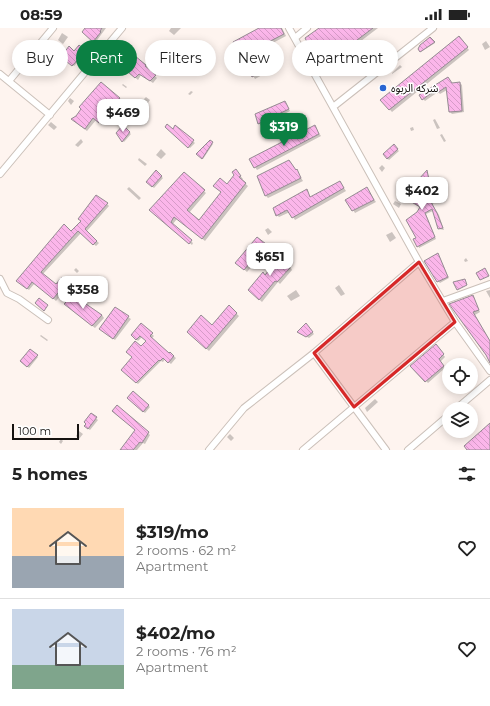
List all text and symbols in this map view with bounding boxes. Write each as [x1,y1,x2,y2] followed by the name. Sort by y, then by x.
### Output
[20,5,63,24] text: 08:59
[12,40,68,76] chip: Buy
[76,40,137,76] chip: Rent
[145,40,216,76] chip: Filters
[224,40,284,76] chip: New
[292,40,398,76] chip: Apartment
[391,81,439,95] place label: شركه الربوه
[378,83,388,93] marker: شركه الربوه
[99,99,147,133] pin: $469
[106,104,140,120] text: $469
[260,113,308,147] pin: $319
[269,118,299,134] text: $319
[398,177,446,211] pin: $402
[405,182,439,198] text: $402
[246,243,294,277] pin: $651
[255,248,285,264] text: $651
[59,276,107,310] pin: $358
[67,281,99,297] text: $358
[442,358,478,438] map controls
[442,358,478,394] button: locate
[442,402,478,438] button: layers
[12,422,79,441] scale bar
[18,424,51,438] text: 100 m
[456,463,478,485] icon: filters
[12,464,88,484] text: 5 homes
[136,522,209,542] text: $319/mo
[44,524,92,572] icon: home
[456,537,478,559] icon: heart
[136,542,236,558] text: 2 rooms · 62 m²
[136,558,208,574] text: Apartment
[136,623,215,643] text: $402/mo
[44,625,92,673] icon: home
[456,638,478,660] icon: heart
[136,643,236,659] text: 2 rooms · 76 m²
[136,659,208,675] text: Apartment

